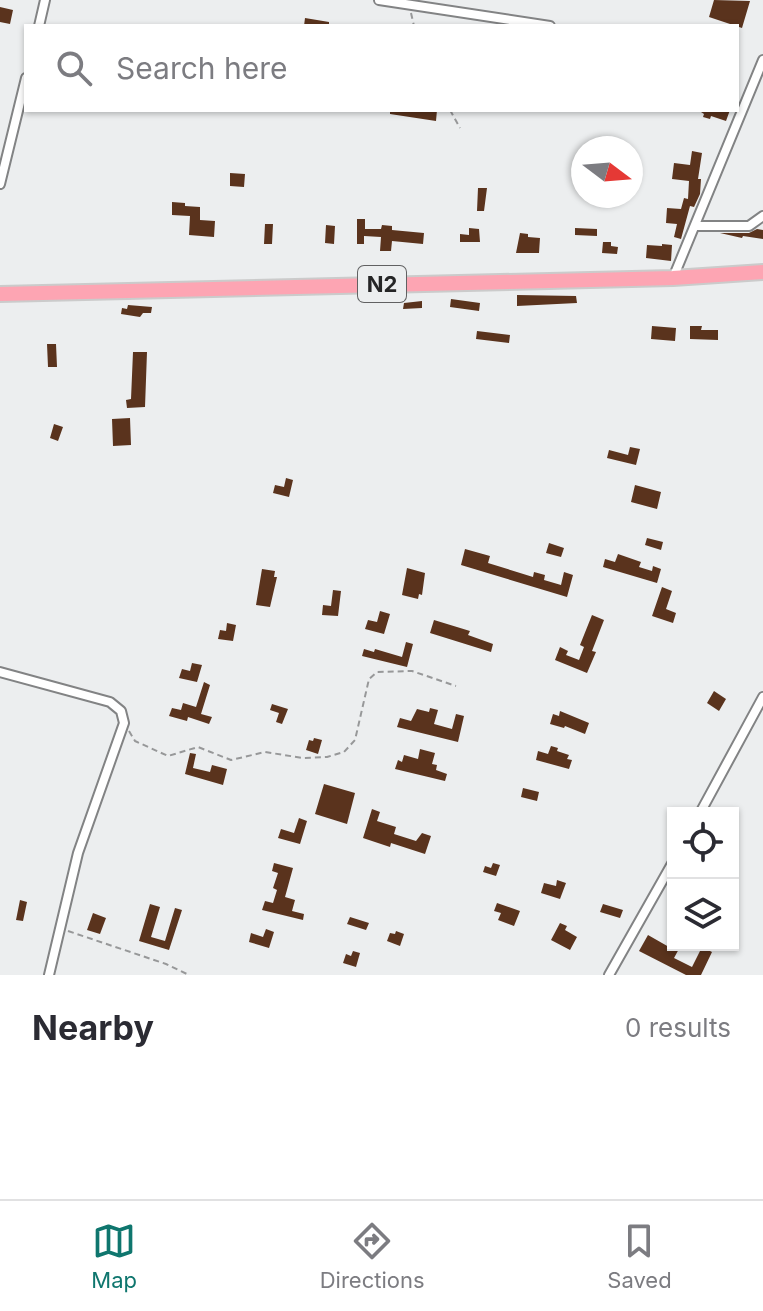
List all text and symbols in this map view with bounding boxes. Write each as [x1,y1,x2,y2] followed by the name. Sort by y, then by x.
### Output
[24,24,739,112] search box
[52,46,96,90] icon: search
[116,50,288,86] text: Search here
[571,136,643,208] north arrow
[358,266,406,302] road number: N2
[667,807,739,951] map controls
[667,807,739,879] button: locate
[667,879,739,951] button: layers
[32,1007,154,1048] text: Nearby
[625,1012,731,1043] text: 0 results
[91,1219,137,1293] tab: Map
[320,1219,425,1293] tab: Directions
[607,1219,672,1293] tab: Saved

